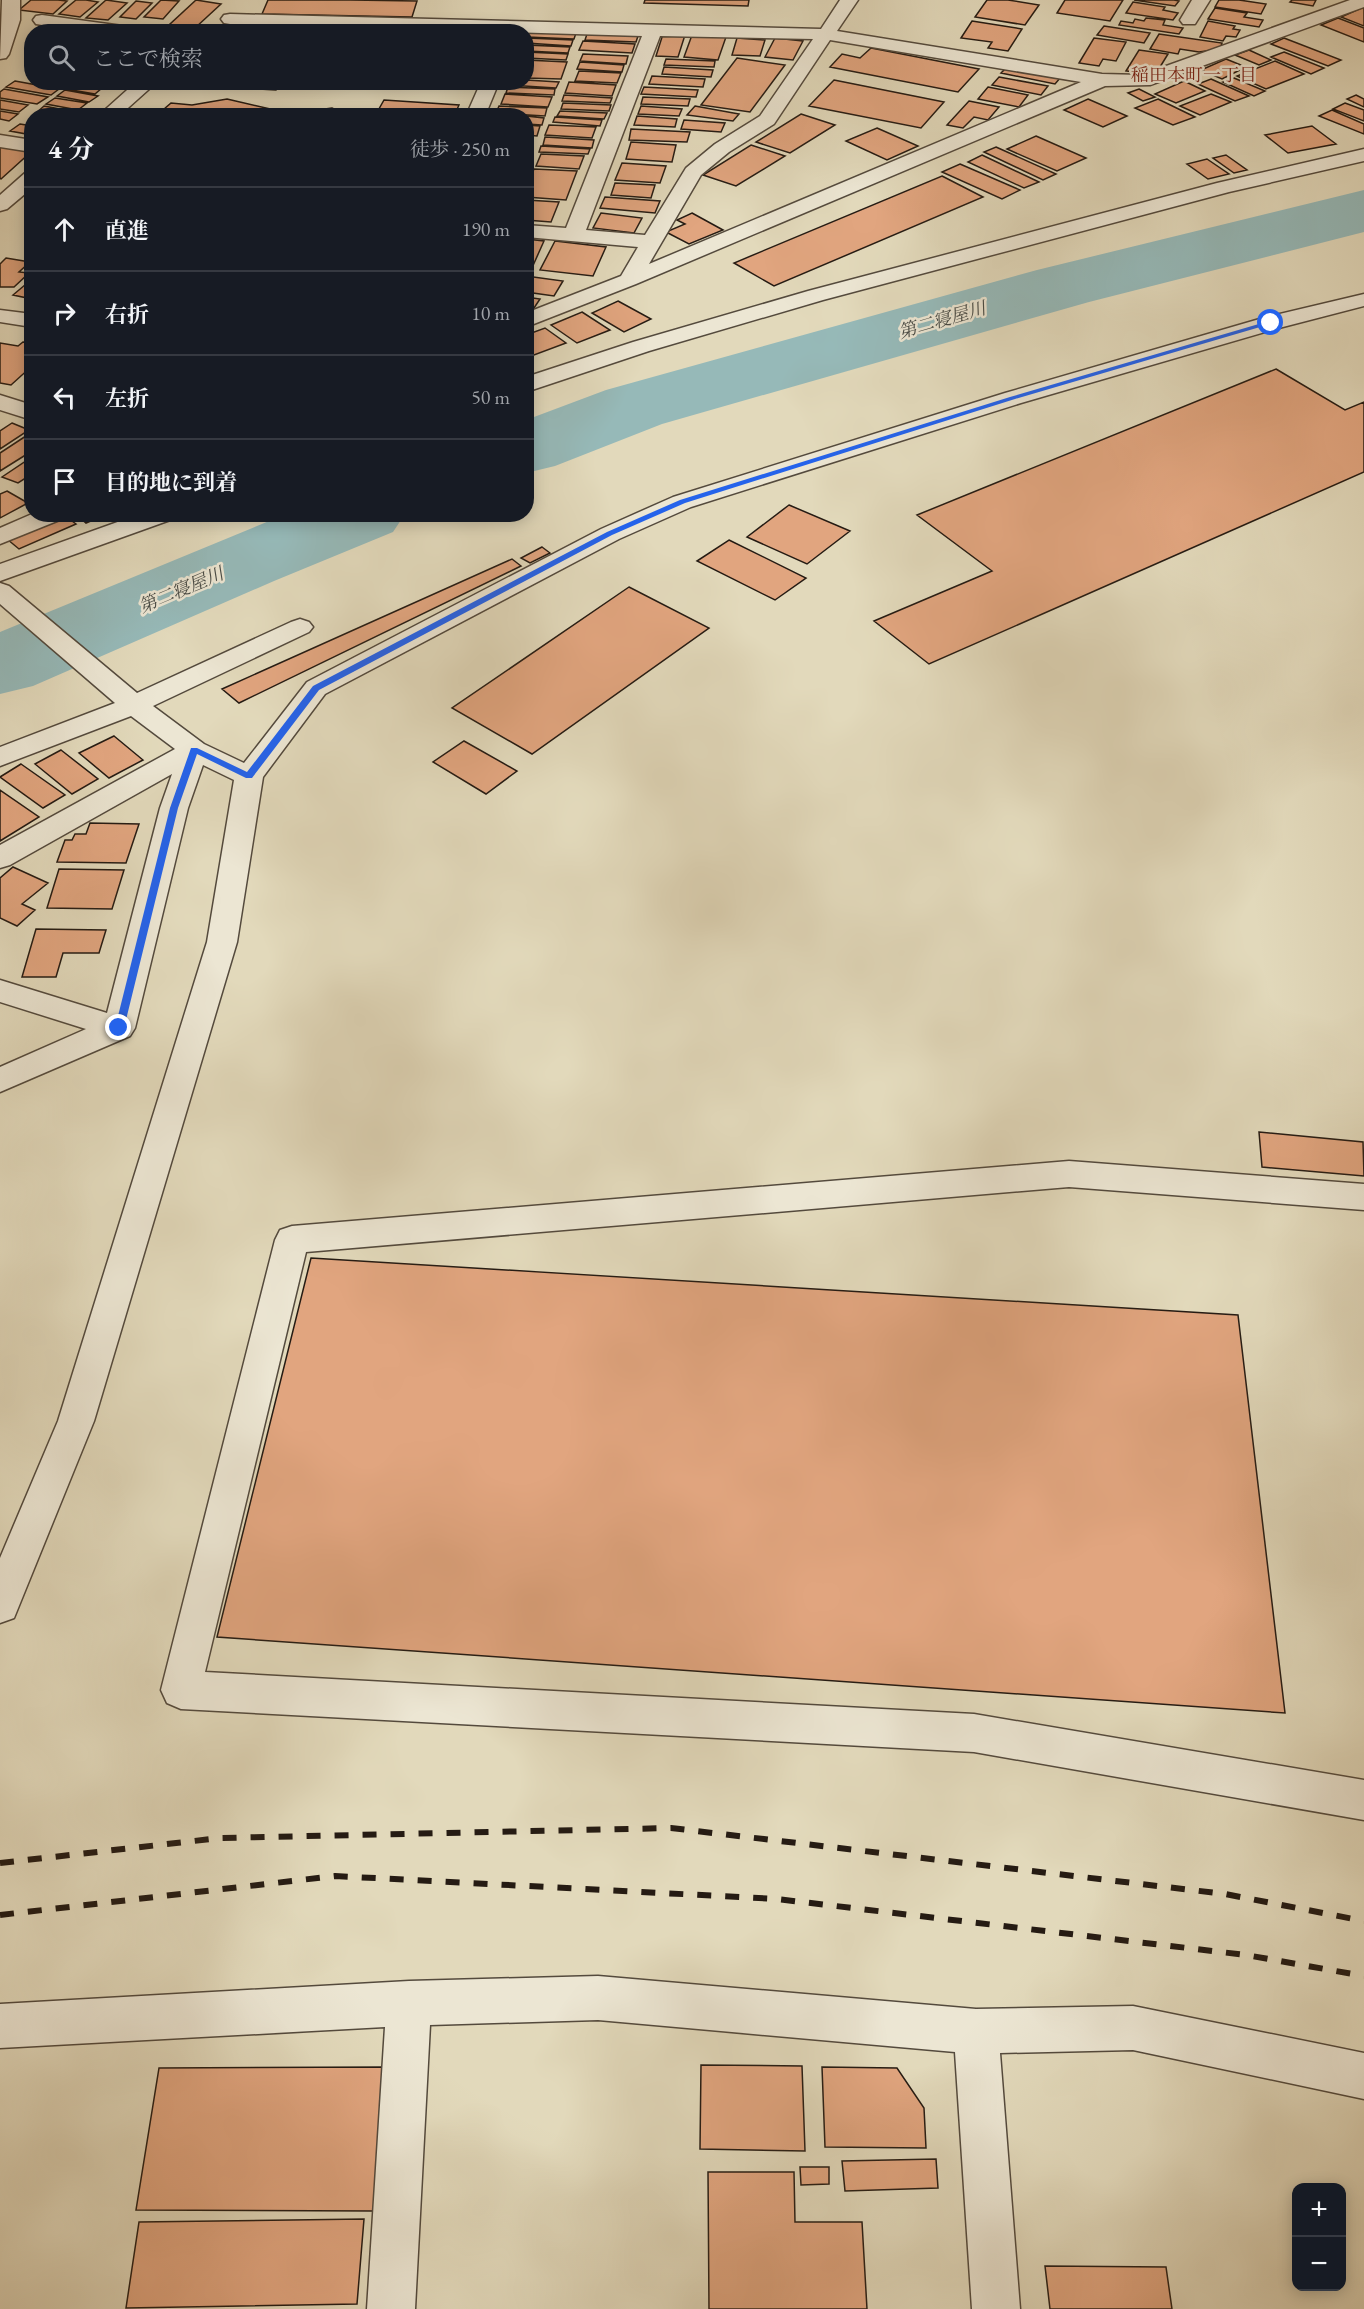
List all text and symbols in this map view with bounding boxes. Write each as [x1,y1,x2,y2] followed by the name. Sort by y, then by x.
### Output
[24,24,534,90] search box
[45,41,78,74] icon: search
[93,44,203,73] text: ここで検索
[1131,63,1257,86] district label: 稲田本町一丁目
[48,132,94,166] text: 4 分
[410,136,510,162] text: 徒歩 · 250 m
[48,213,81,246] icon: ahead
[105,216,149,245] text: 直進
[462,216,510,242] text: 190 m
[895,296,990,343] water label: 第二寝屋川
[48,297,81,330] icon: right
[105,300,149,329] text: 右折
[471,300,510,326] text: 10 m
[1257,309,1283,335] route start
[48,381,81,414] icon: left
[105,384,149,413] text: 左折
[471,384,510,410] text: 50 m
[48,465,81,498] icon: arrive
[105,468,237,497] text: 目的地に到着
[135,561,229,618] water label: 第二寝屋川
[105,1014,131,1040] route end
[1292,2183,1346,2291] map controls
[1292,2183,1346,2237] button: +
[1292,2237,1346,2291] button: −

